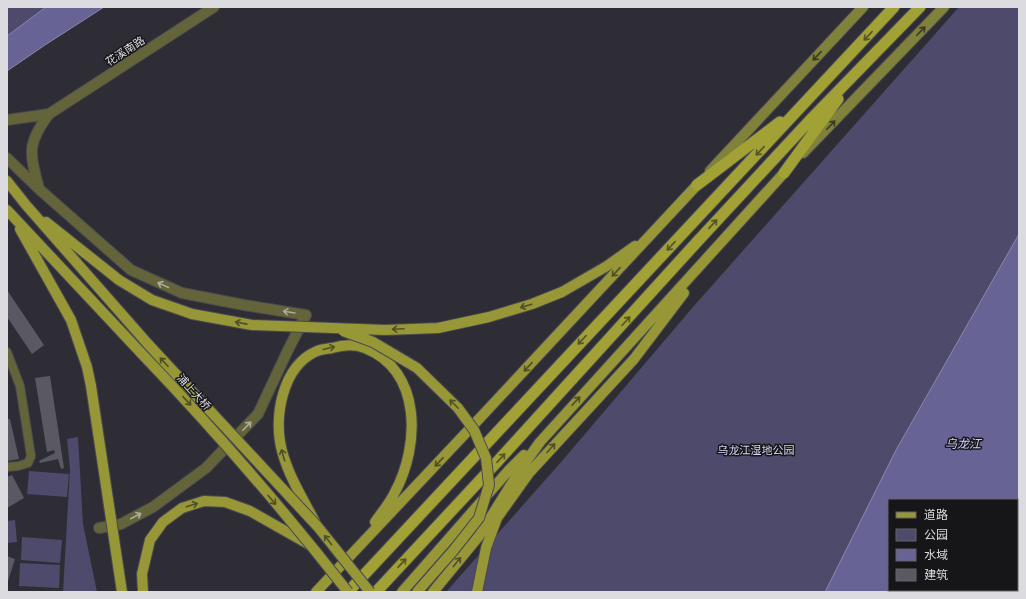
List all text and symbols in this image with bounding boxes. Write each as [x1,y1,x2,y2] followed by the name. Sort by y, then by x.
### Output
[916,26,926,36] one-way arrow
[863,30,872,41] one-way arrow
[103,34,147,68] street label: 花溪南路
[812,51,822,61] one-way arrow
[826,120,835,130] one-way arrow
[755,146,764,156] one-way arrow
[708,219,718,229] one-way arrow
[666,240,675,251] one-way arrow
[612,267,621,277] one-way arrow
[157,281,169,288] one-way arrow
[519,303,532,310] one-way arrow
[283,308,296,316] one-way arrow
[621,315,630,326] one-way arrow
[235,319,248,327] one-way arrow
[392,326,405,333] one-way arrow
[577,335,586,346] one-way arrow
[322,344,335,352] one-way arrow
[160,357,169,367] one-way arrow
[523,362,532,372] one-way arrow
[175,372,213,412] street label: 浦上大桥
[182,396,192,406] one-way arrow
[571,397,580,407] one-way arrow
[449,399,459,409] one-way arrow
[242,421,251,431] one-way arrow
[945,437,983,451] water label: 乌龙江
[546,444,555,454] one-way arrow
[718,444,795,456] park label: 乌龙江湿地公园
[279,448,286,461] one-way arrow
[496,453,505,463] one-way arrow
[434,457,444,467] one-way arrow
[268,494,277,505] one-way arrow
[888,499,1018,591] legend
[185,501,198,508] one-way arrow
[924,508,948,522] text: 道路
[129,512,141,520] one-way arrow
[924,528,948,542] text: 公园
[323,534,332,545] one-way arrow
[924,548,948,562] text: 水域
[453,556,462,567] one-way arrow
[397,559,406,569] one-way arrow
[924,568,948,582] text: 建筑

